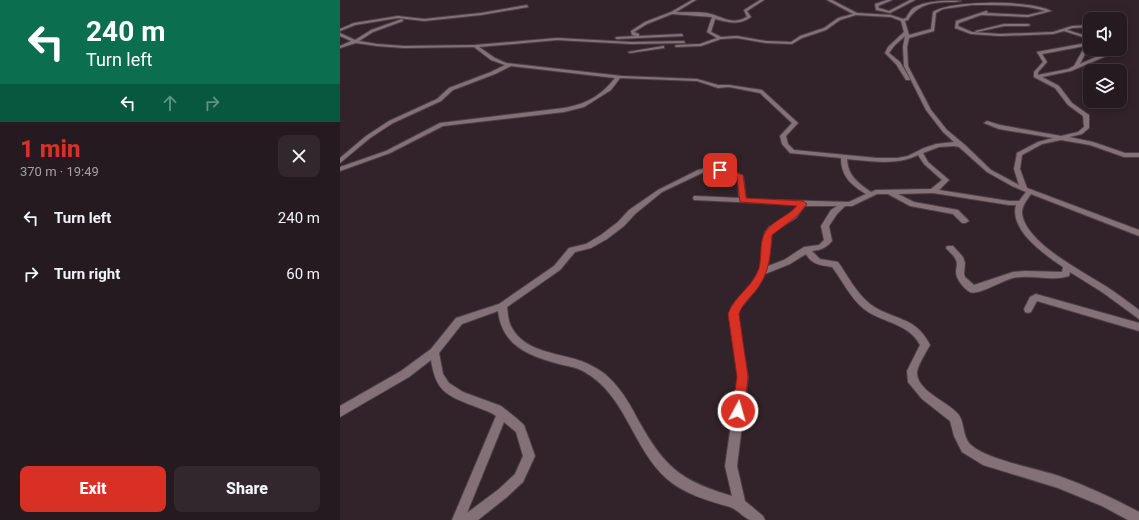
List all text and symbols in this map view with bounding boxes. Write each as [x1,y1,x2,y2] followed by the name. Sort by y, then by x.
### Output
[1083,12,1127,108] map controls
[1083,12,1127,56] button: sound
[86,15,165,48] text: 240 m
[20,16,72,68] icon: left
[86,49,152,70] text: Turn left
[1083,64,1127,108] button: layers
[117,92,139,114] icon: left
[159,92,181,114] icon: ahead
[201,92,223,114] icon: right
[20,135,81,163] text: 1 min
[278,135,320,177] button: close
[703,153,737,187] pin
[709,159,731,181] icon: arrive
[20,164,99,179] text: 370 m · 19:49
[20,207,42,229] icon: left
[54,209,111,227] text: Turn left
[278,209,320,227] text: 240 m
[20,263,42,285] icon: right
[54,265,120,283] text: Turn right
[286,265,320,283] text: 60 m
[717,390,759,432] position arrow
[20,466,166,512] button: Exit
[174,466,320,512] button: Share

